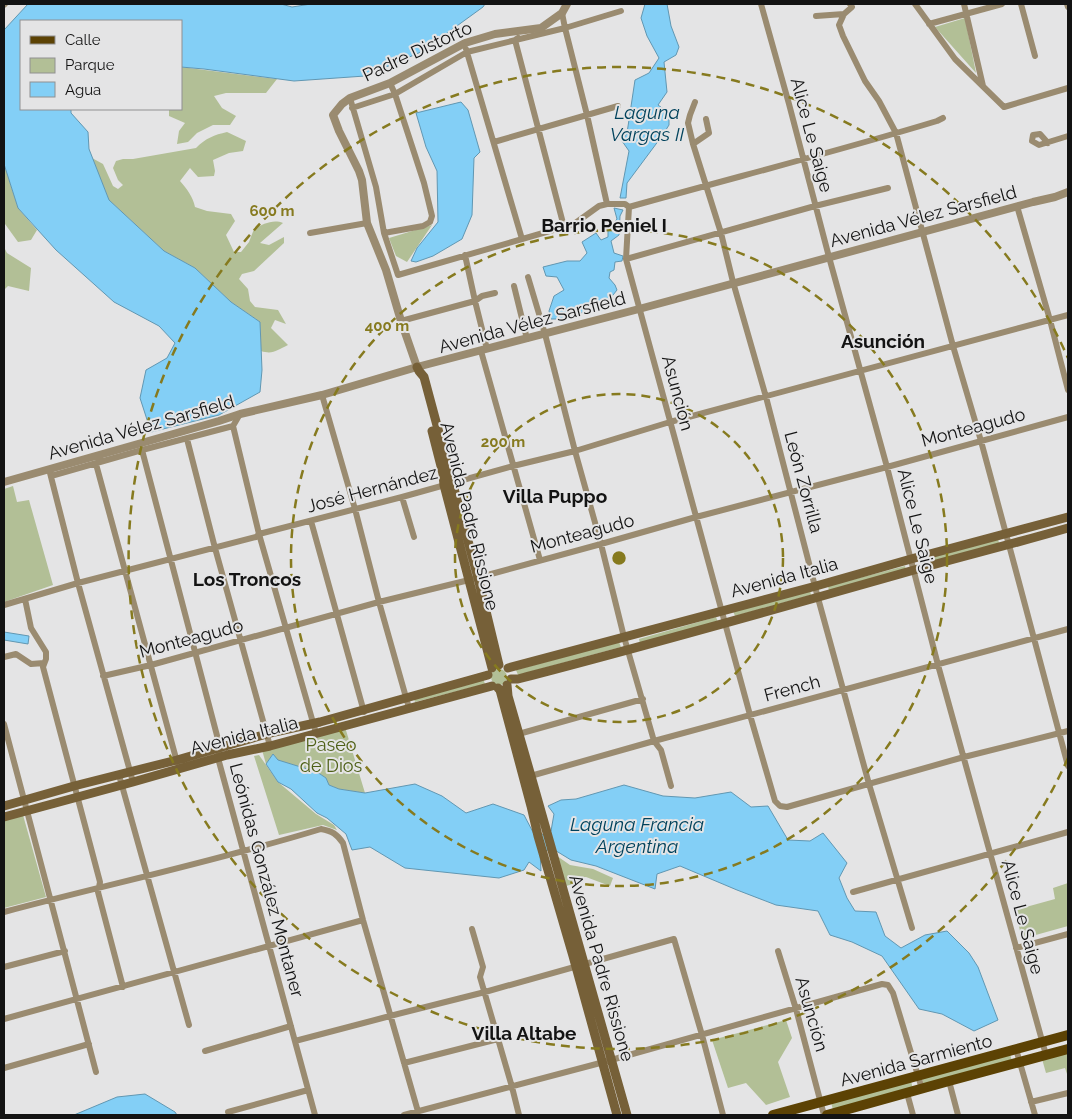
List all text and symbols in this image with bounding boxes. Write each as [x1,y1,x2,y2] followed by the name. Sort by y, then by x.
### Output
[359,16,475,86] street label: Padre Distorto
[20,20,182,110] legend
[65,31,101,49] text: Calle
[65,56,115,74] text: Parque
[787,75,837,195] street label: Alice Le Saige
[65,81,101,99] text: Agua
[610,101,685,145] water label: Laguna Vargas II
[827,181,1019,251] street label: Avenida Vélez Sarsfield
[249,202,295,220] text: 600 m
[541,214,667,236] district label: Barrio Peniel I
[436,287,628,357] street label: Avenida Vélez Sarsfield
[365,317,409,335] text: 400 m
[841,330,925,352] district label: Asunción
[658,353,698,433] street label: Asunción
[46,390,236,464] street label: Avenida Vélez Sarsfield
[919,403,1028,451] street label: Monteagudo
[436,420,504,613] street label: Avenida Padre Rissione
[780,429,828,535] street label: León Zorrilla
[481,433,525,451] text: 200 m
[304,461,440,517] street label: José Hernández
[894,466,943,586] street label: Alice Le Saige
[503,485,607,507] district label: Villa Puppo
[528,509,637,557] street label: Monteagudo
[610,549,628,567] centre of rings
[728,553,840,601] street label: Avenida Italia
[193,568,301,590] district label: Los Troncos
[137,614,246,662] street label: Monteagudo
[762,670,822,706] street label: French
[188,711,300,759] street label: Avenida Italia
[300,734,363,776] park label: Paseo de Dios
[226,761,309,1000] street label: Leónidas González Montaner
[570,813,704,857] water label: Laguna Francia Argentina
[998,857,1048,977] street label: Alice Le Saige
[565,872,639,1064] street label: Avenida Padre Rissione
[791,974,833,1054] street label: Asunción
[472,1022,576,1044] district label: Villa Altabe
[838,1030,995,1090] street label: Avenida Sarmiento

